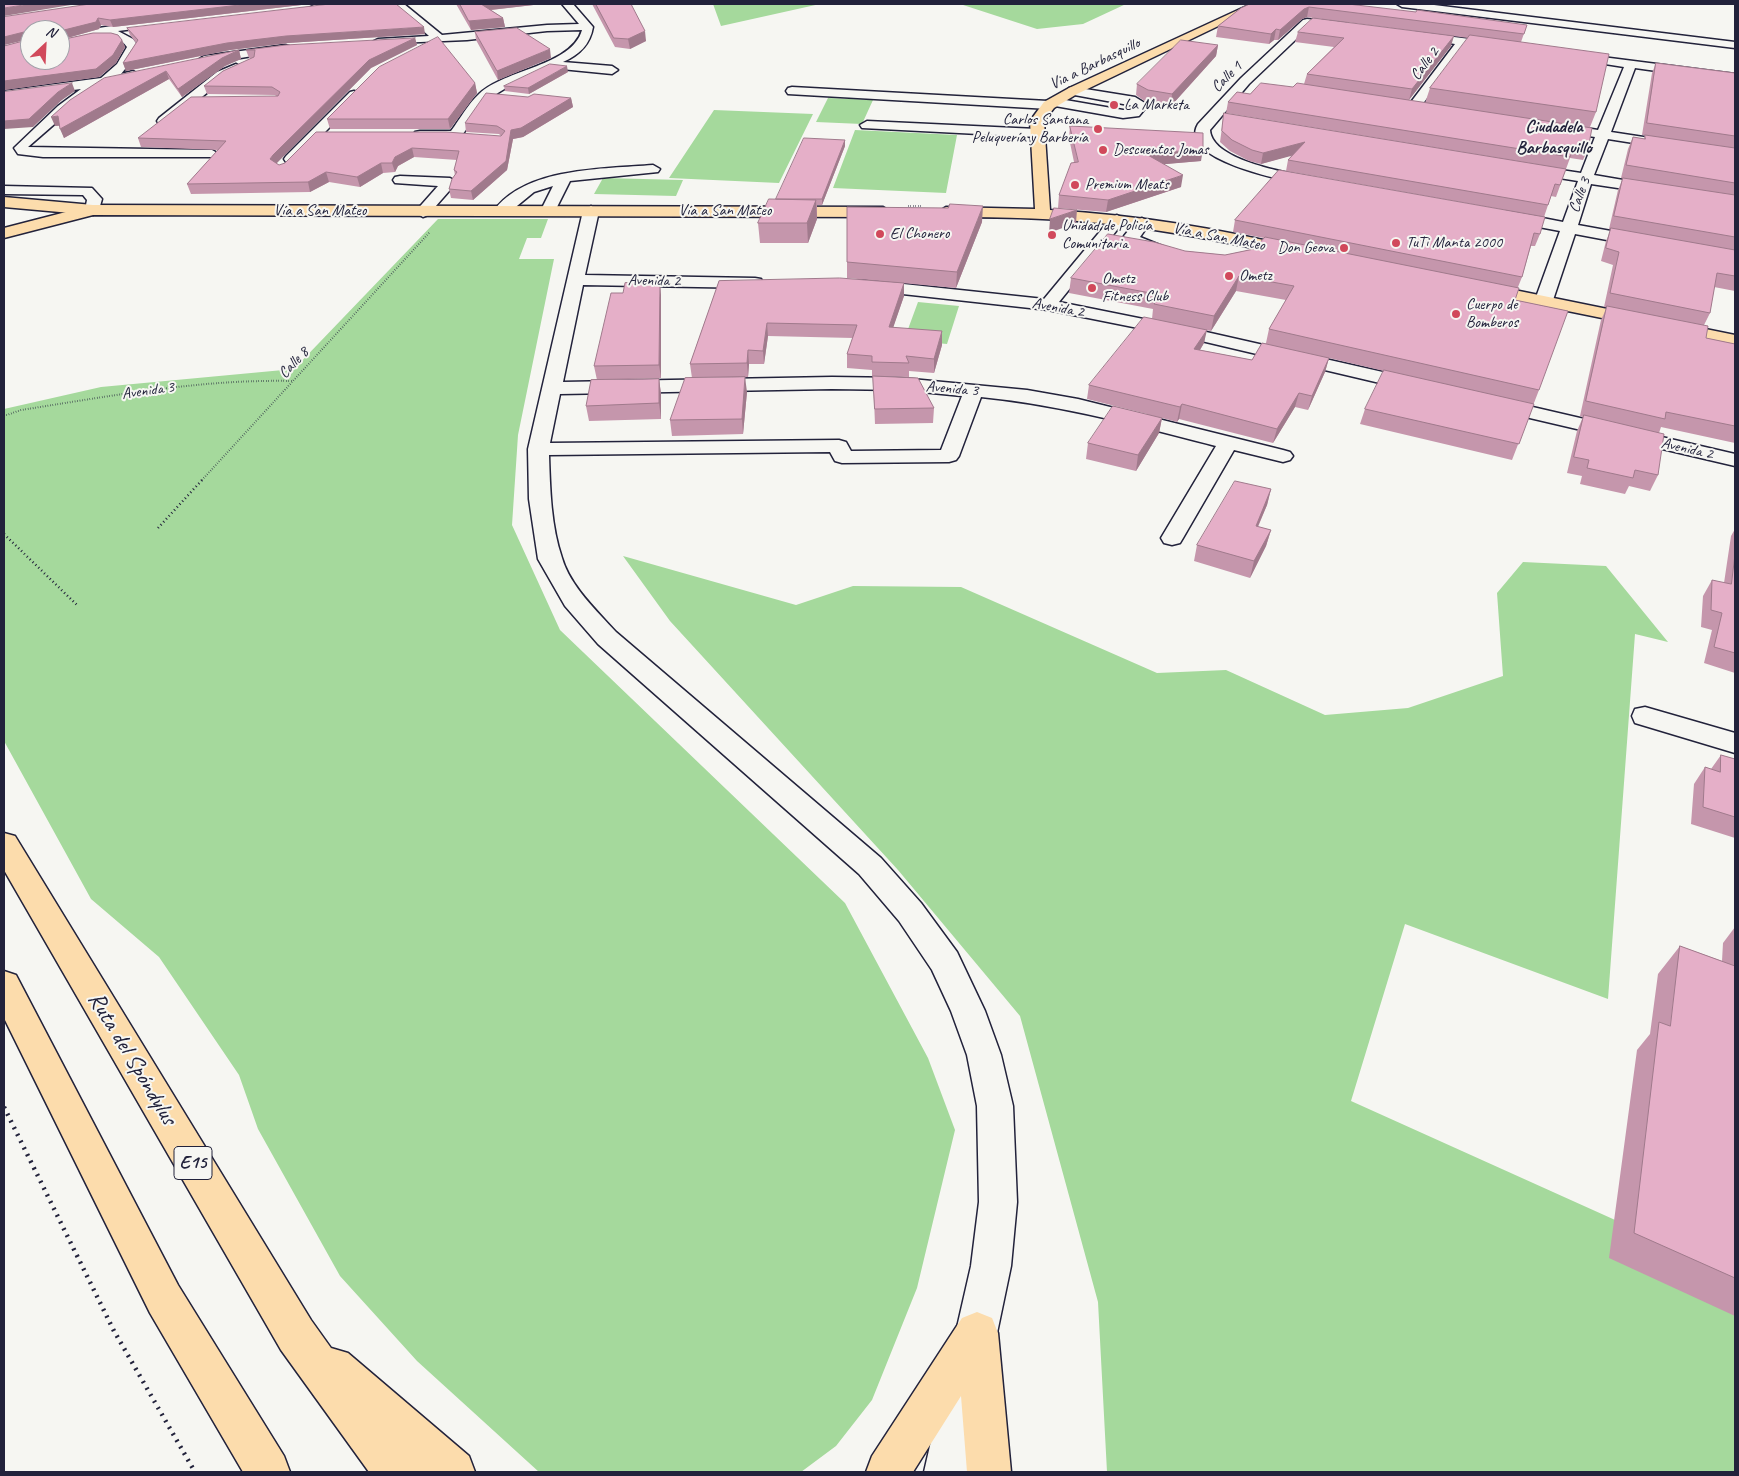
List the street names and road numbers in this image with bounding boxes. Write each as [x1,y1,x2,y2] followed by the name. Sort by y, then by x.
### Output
[1047,34,1143,94] street label: Via a Barbasquillo
[1406,44,1444,84] street label: Calle 2
[1207,57,1247,97] street label: Calle 1
[1565,175,1595,215] street label: Calle 3
[274,201,366,221] street label: Vía a San Mateo
[679,201,771,221] street label: Vía a San Mateo
[1172,219,1266,255] street label: Vía a San Mateo
[628,271,680,291] street label: Avenida 2
[1030,294,1086,322] street label: Avenida 2
[275,343,313,383] street label: Calle 8
[925,377,979,401] street label: Avenida 3
[121,378,175,404] street label: Avenida 3
[1659,434,1715,464] street label: Avenida 2
[81,987,183,1131] street label: Ruta del Spóndylus
[174,1146,212,1180] road number: E15

